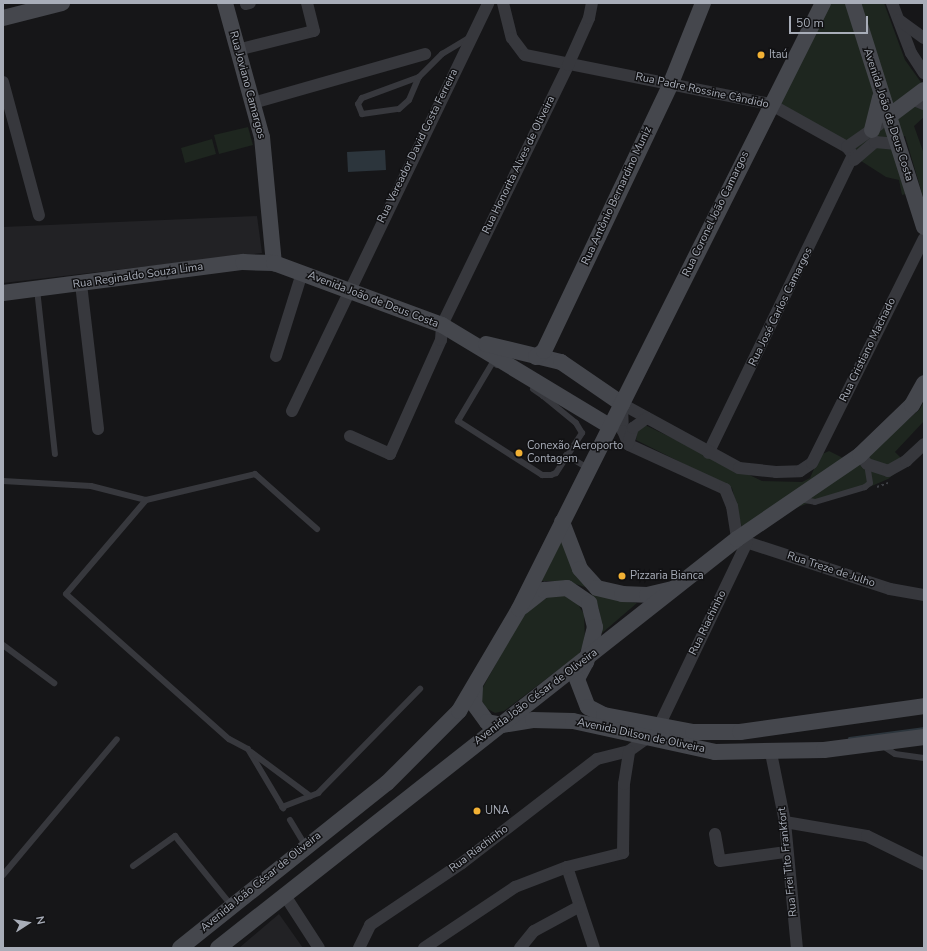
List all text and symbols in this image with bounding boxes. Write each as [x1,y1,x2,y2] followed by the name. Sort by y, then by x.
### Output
[791,8,870,34] scale bar
[796,15,824,31] text: 50 m
[226,30,268,140] street label: Rua Joviano Camargos
[860,47,916,183] street label: Avenida João de Deus Costa
[769,48,788,62] place label: Itaú
[756,50,766,60] marker: Itaú
[375,67,461,225] street label: Rua Vereador David Costa Ferreira
[634,70,770,112] street label: Rua Padre Rossine Cândido
[480,94,558,236] street label: Rua Honorita Alves de Oliveira
[579,125,655,267] street label: Rua Antônio Bernardino Muniz
[680,149,752,279] street label: Rua Coronel João Camargos
[747,246,815,368] street label: Rua José Carlos Camargos
[72,260,204,292] street label: Rua Reginaldo Souza Lima
[306,269,440,331] street label: Avenida João de Deus Costa
[837,296,899,404] street label: Rua Cristiano Machado
[527,440,623,466] place label: Conexão Aeroporto Contagem
[514,448,524,458] marker: Conexão Aeroporto Contagem
[785,550,877,590] street label: Rua Treze de Julho
[630,569,704,583] place label: Pizzaria Bianca
[617,571,627,581] marker: Pizzaria Bianca
[687,588,729,658] street label: Rua Riachinho
[472,646,600,748] street label: Avenida João César de Oliveira
[576,716,706,756] street label: Avenida Dilson de Oliveira
[485,804,509,818] place label: UNA
[472,806,482,816] marker: UNA
[776,807,800,917] street label: Rua Frei Tito Frankfort
[447,823,511,875] street label: Rua Riachinho
[198,829,324,935] street label: Avenida João César de Oliveira
[8,903,48,943] north arrow
[32,915,48,926] text: N

